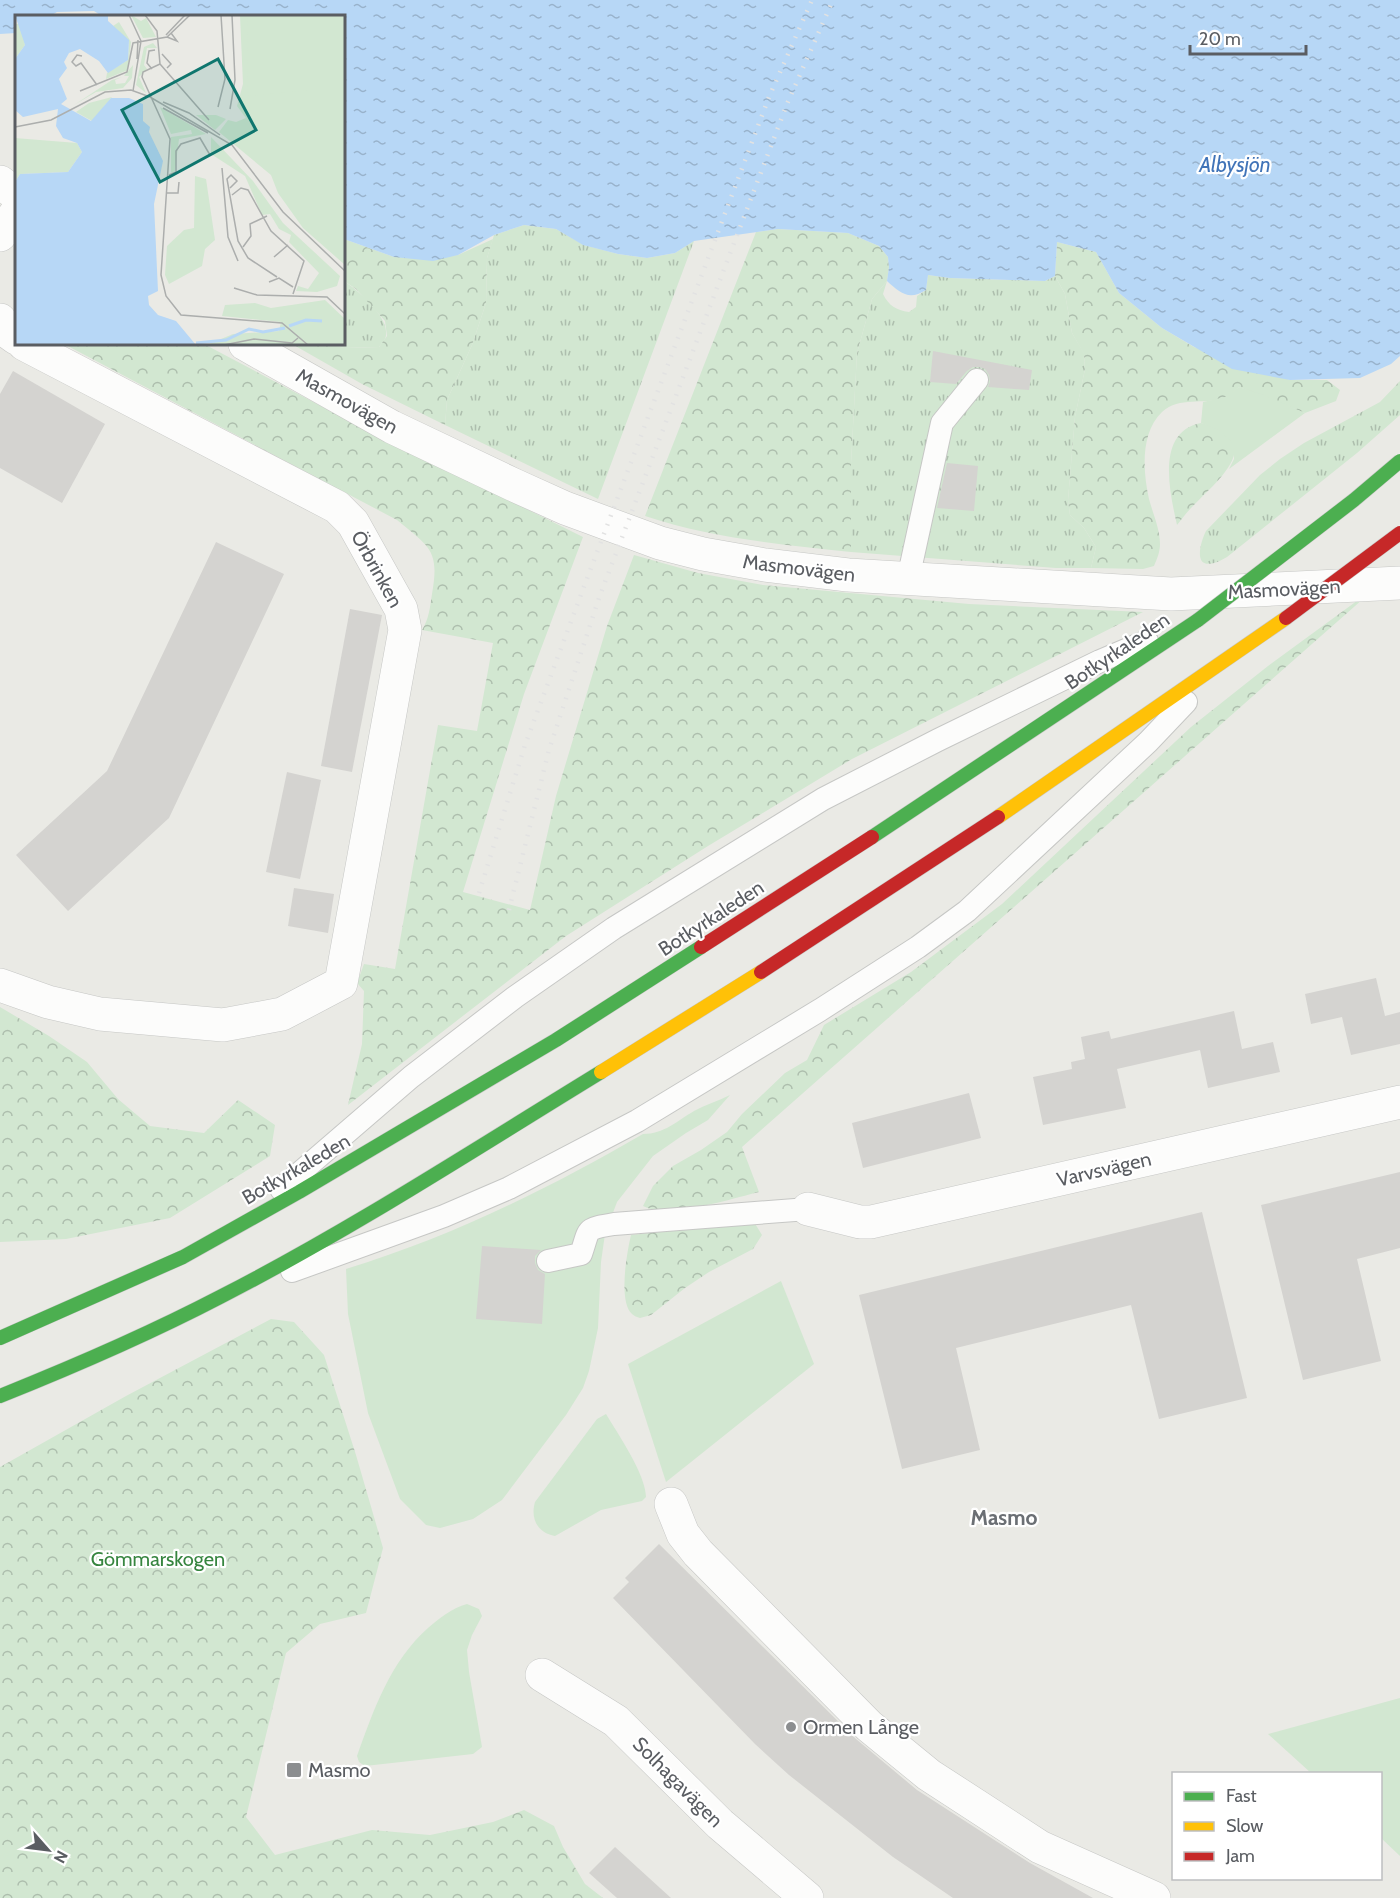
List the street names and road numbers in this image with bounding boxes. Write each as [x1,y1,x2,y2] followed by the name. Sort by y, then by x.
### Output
[292,363,402,439] street label: Masmovägen
[346,526,408,612] street label: Örbrinken
[741,549,857,587] street label: Masmovägen
[1227,574,1341,604] street label: Masmovägen
[1060,607,1174,695] street label: Botkyrkaleden
[654,875,768,961] street label: Botkyrkaleden
[238,1128,354,1210] street label: Botkyrkaleden
[1055,1147,1153,1191] street label: Varvsvägen
[628,1732,728,1832] street label: Solhagavägen

